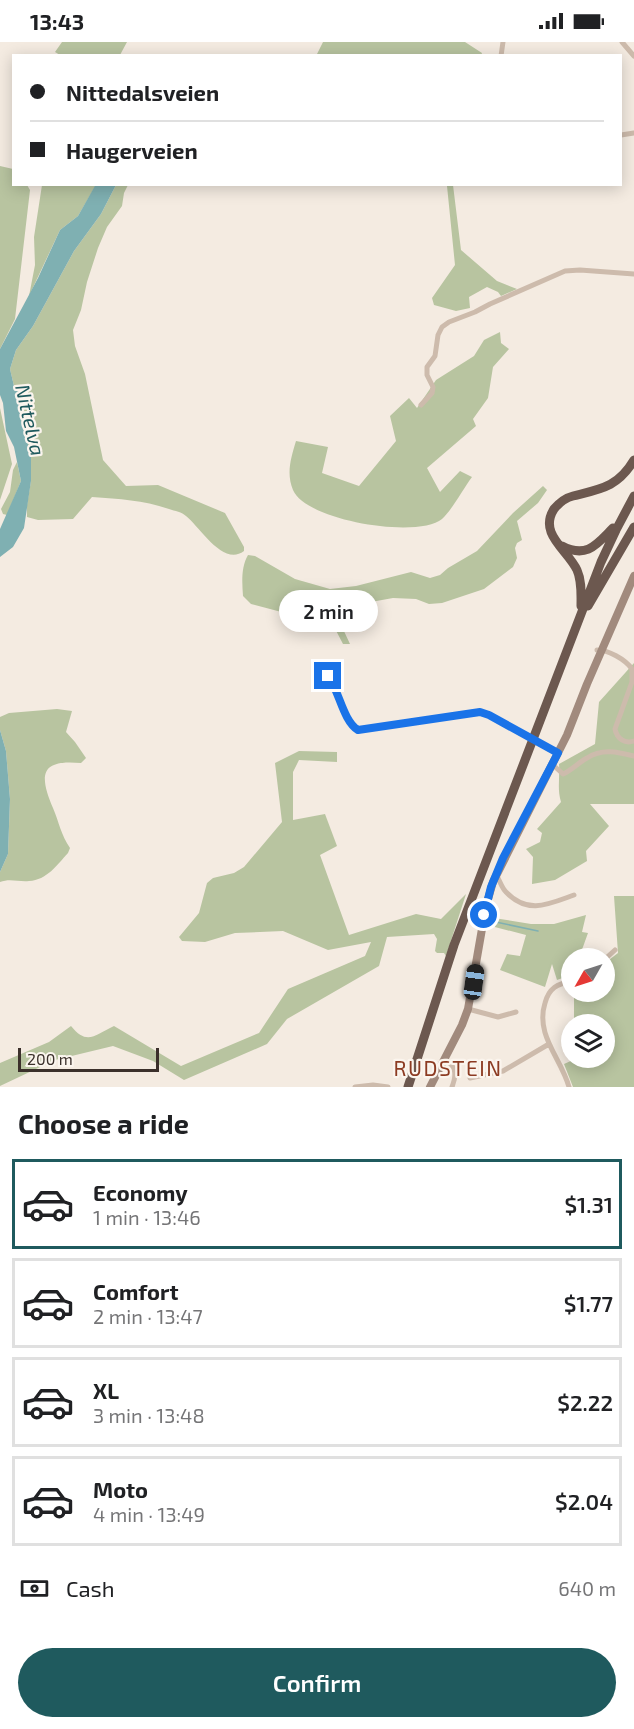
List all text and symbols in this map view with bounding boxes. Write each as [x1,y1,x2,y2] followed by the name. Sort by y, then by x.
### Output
[30,8,84,34] text: 13:43
[66,79,219,105] text: Nittedalsveien
[66,137,198,163] text: Haugerveien
[11,382,51,458] water label: Nittelva
[278,589,378,631] callout: 2 min
[303,599,354,623] text: 2 min
[314,662,341,689] route end
[470,901,497,928] route start
[561,948,615,1002] north arrow
[561,948,615,1068] map controls
[463,963,485,1001] car
[561,1014,615,1068] button: layers
[18,1045,159,1072] scale bar
[27,1049,73,1068] text: 200 m
[394,1055,502,1080] district label: RUDSTEIN
[18,1107,189,1139] text: Choose a ride
[21,1177,75,1231] icon: car
[93,1179,188,1205] text: Economy
[564,1191,613,1217] text: $1.31
[93,1205,201,1229] text: 1 min · 13:46
[21,1276,75,1330] icon: car
[93,1278,178,1304] text: Comfort
[564,1290,613,1316] text: $1.77
[93,1304,203,1328] text: 2 min · 13:47
[21,1375,75,1429] icon: car
[93,1377,119,1403] text: XL
[557,1389,613,1415] text: $2.22
[93,1403,205,1427] text: 3 min · 13:48
[21,1474,75,1528] icon: car
[93,1476,148,1502] text: Moto
[555,1488,613,1514] text: $2.04
[93,1502,205,1526] text: 4 min · 13:49
[18,1572,51,1605] icon: cash
[66,1575,115,1601] text: Cash
[558,1576,616,1600] text: 640 m
[18,1648,616,1717] button: Confirm

